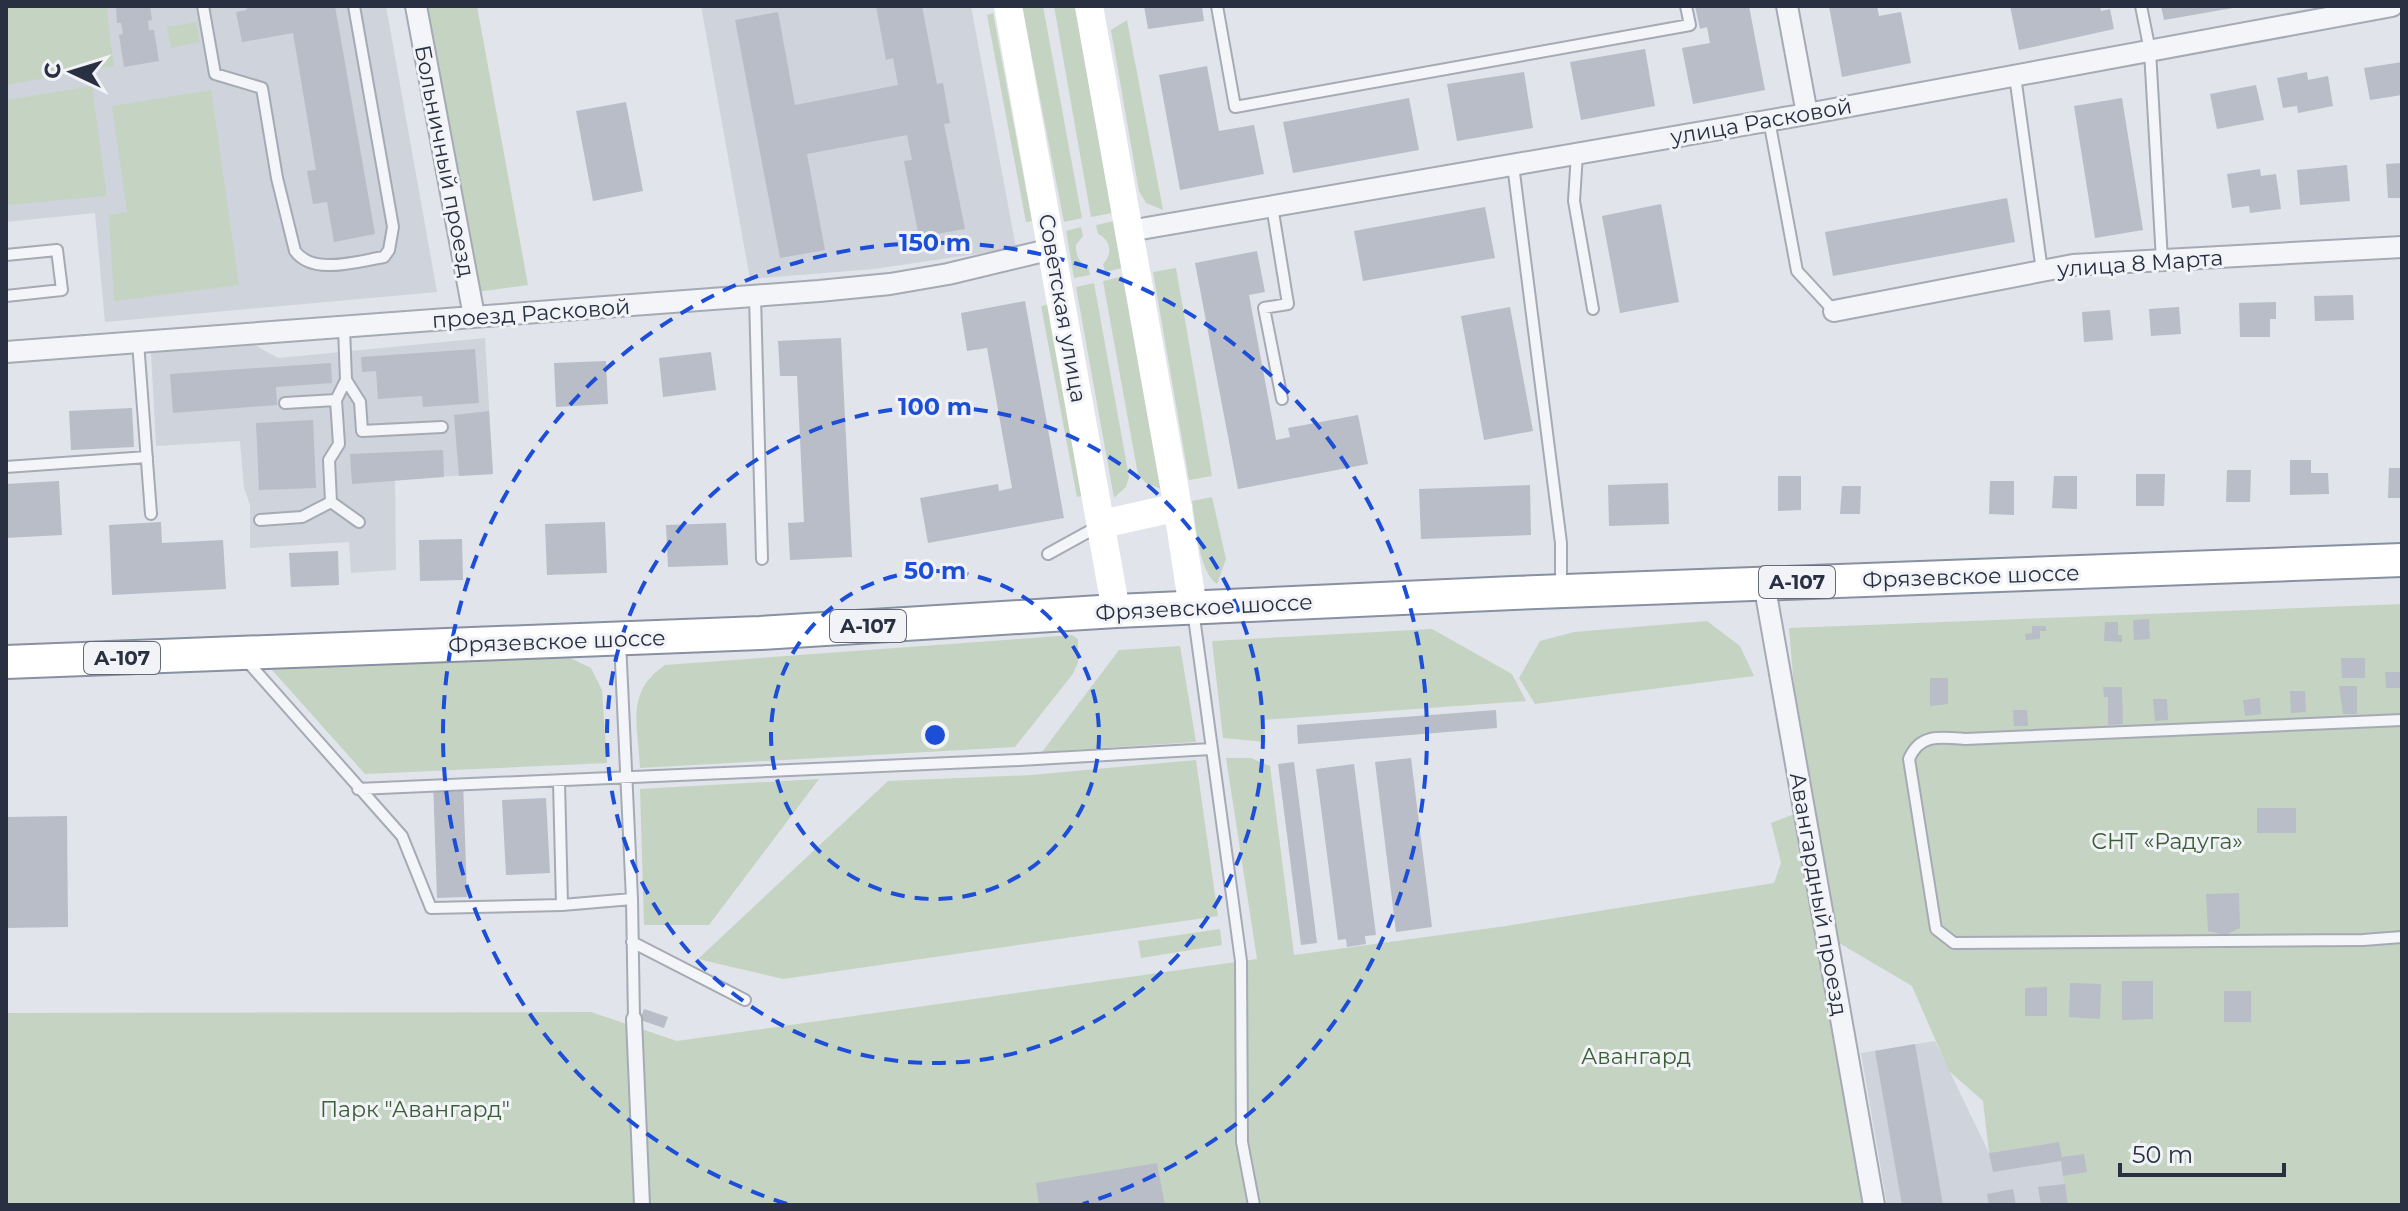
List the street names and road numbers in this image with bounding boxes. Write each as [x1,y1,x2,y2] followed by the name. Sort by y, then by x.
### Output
[409,43,480,279] street label: Больничный проезд
[1667,92,1854,151] street label: улица Расковой
[1033,212,1092,405] street label: Советская улица
[2055,244,2224,283] street label: улица 8 Марта
[431,293,631,334] street label: проезд Расковой
[1862,559,2080,594] street label: Фрязевское шоссе
[1759,566,1835,598] road number: А-107
[1095,588,1313,627] street label: Фрязевское шоссе
[830,610,906,642] road number: А-107
[448,624,666,659] street label: Фрязевское шоссе
[84,642,160,674] road number: А-107
[1784,770,1853,1018] street label: Авангардный проезд

